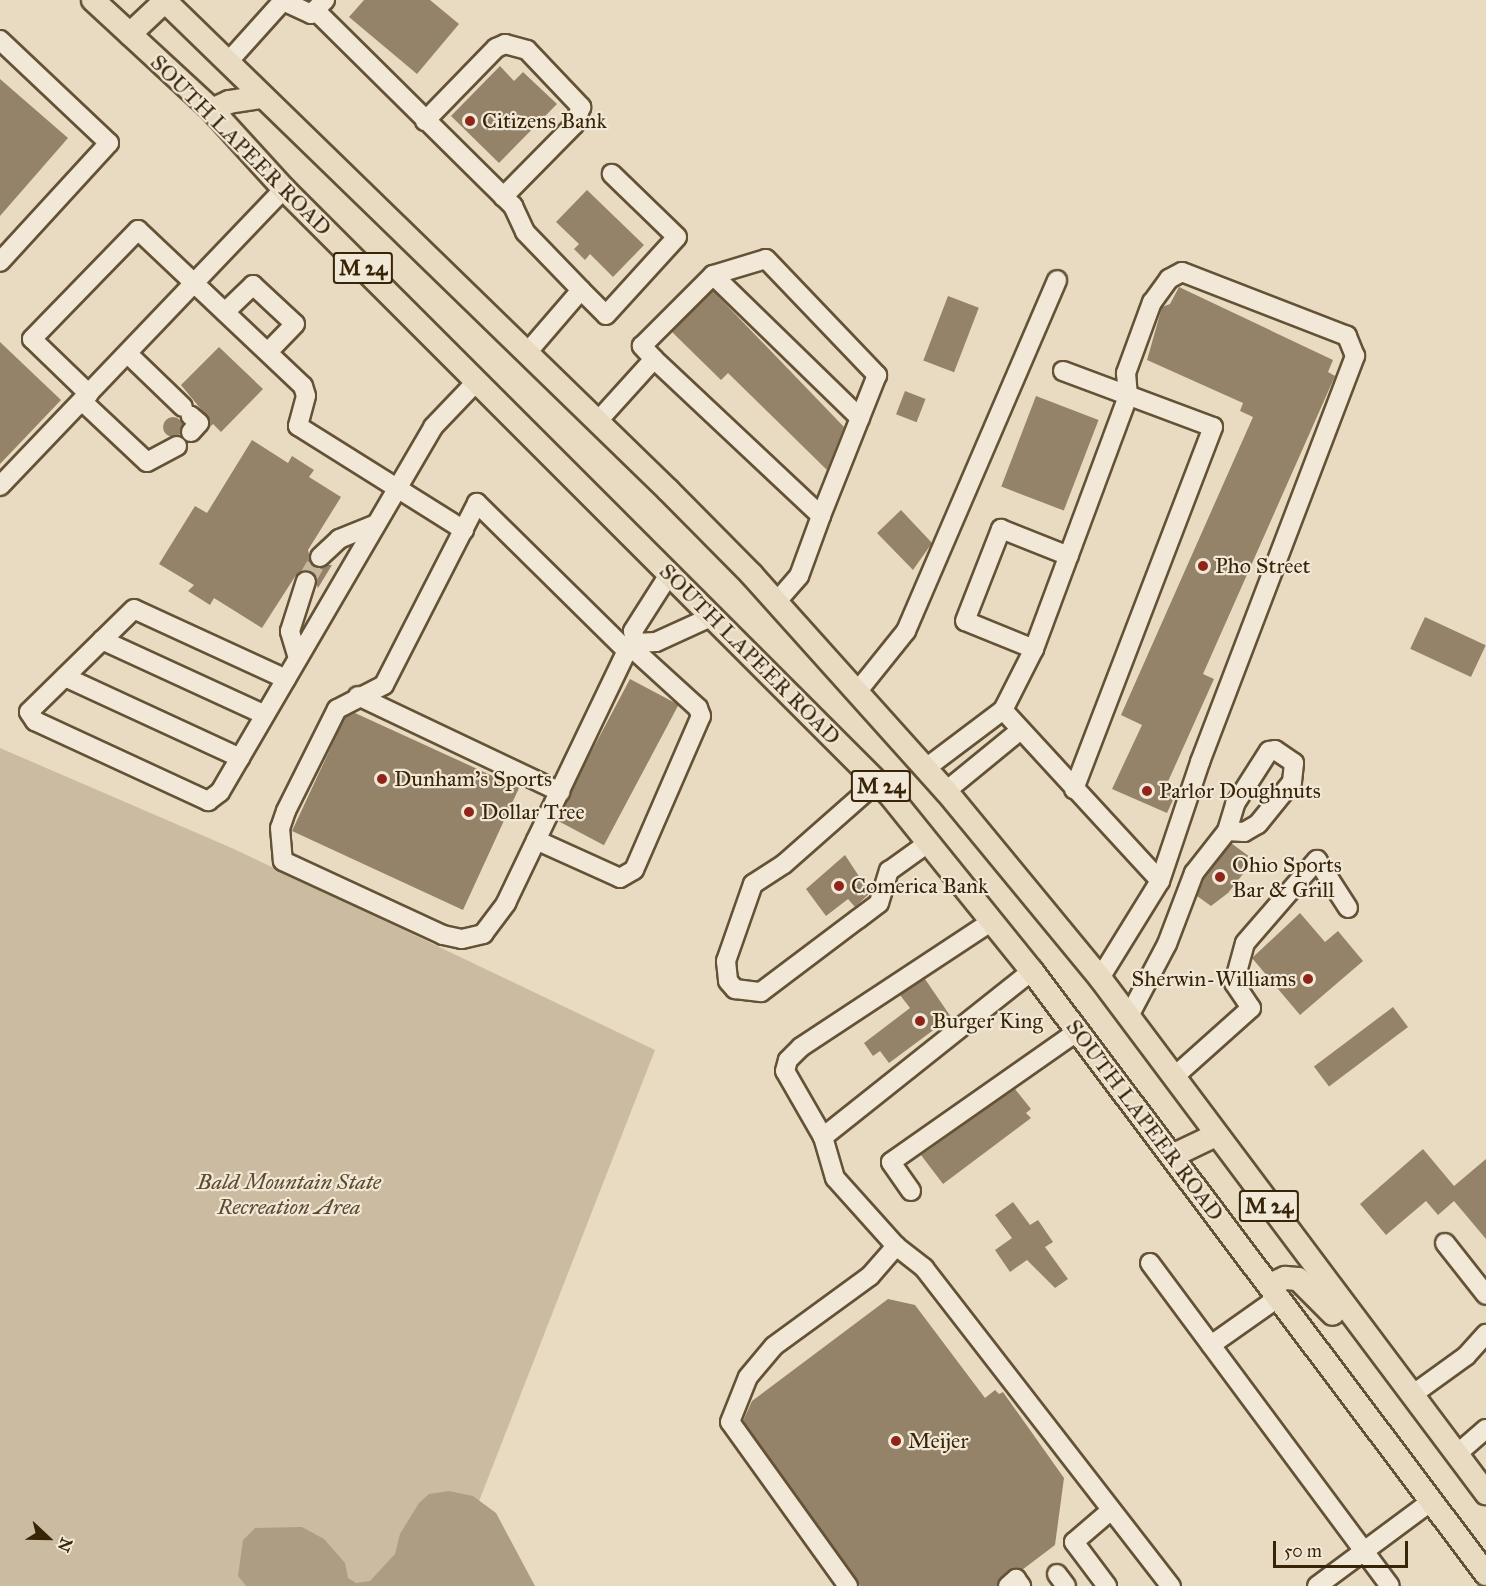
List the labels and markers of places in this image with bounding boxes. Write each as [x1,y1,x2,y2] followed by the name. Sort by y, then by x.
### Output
[482,108,607,134] place label: Citizens Bank
[463,114,477,128] marker: Citizens Bank
[1215,553,1310,579] place label: Pho Street
[1196,559,1210,573] marker: Pho Street
[394,766,552,792] place label: Dunham's Sports
[375,772,389,786] marker: Dunham's Sports
[1159,778,1321,804] place label: Parlor Doughnuts
[1140,784,1154,798] marker: Parlor Doughnuts
[481,799,585,825] place label: Dollar Tree
[462,805,476,819] marker: Dollar Tree
[1232,851,1342,902] place label: Ohio Sports Bar & Grill
[1213,870,1227,884] marker: Ohio Sports Bar & Grill
[851,873,988,899] place label: Comerica Bank
[832,879,846,893] marker: Comerica Bank
[1132,966,1296,992] place label: Sherwin-Williams
[1301,972,1315,986] marker: Sherwin-Williams
[932,1008,1043,1034] place label: Burger King
[913,1014,927,1028] marker: Burger King
[908,1428,968,1454] place label: Meijer
[889,1434,903,1448] marker: Meijer

